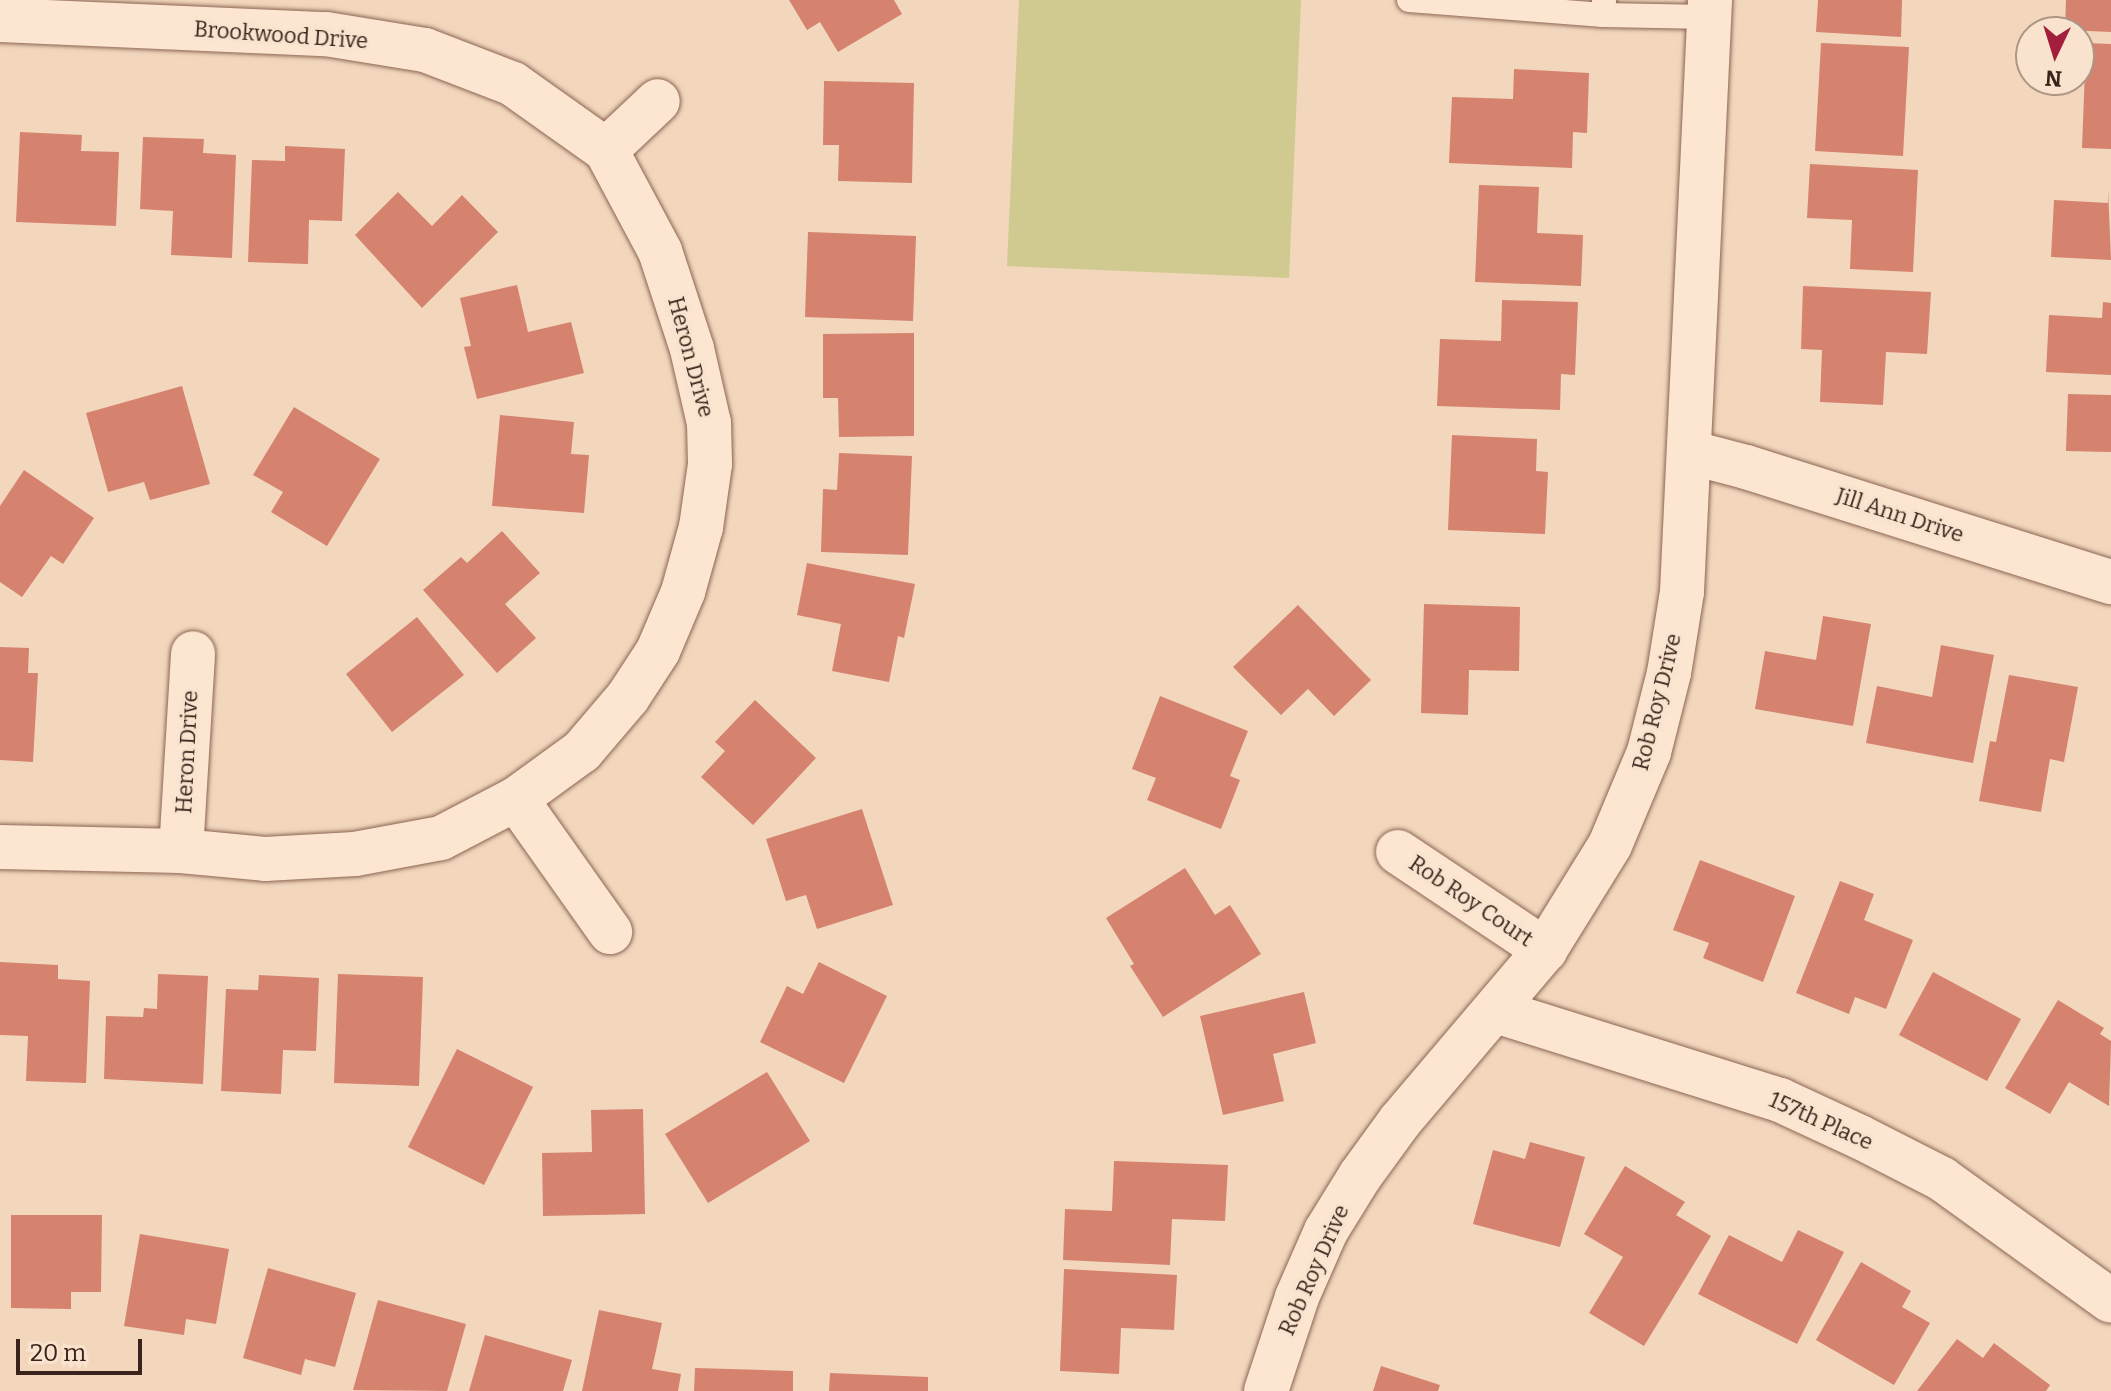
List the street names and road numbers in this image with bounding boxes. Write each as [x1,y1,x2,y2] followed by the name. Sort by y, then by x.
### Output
[193,16,369,54] street label: Brookwood Drive
[662,294,720,420] street label: Heron Drive
[1833,482,1967,548] street label: Jill Ann Drive
[1627,631,1687,773] street label: Rob Roy Drive
[171,690,203,814] street label: Heron Drive
[1404,850,1538,952] street label: Rob Roy Court
[1765,1086,1877,1156] street label: 157th Place
[1273,1201,1355,1339] street label: Rob Roy Drive

